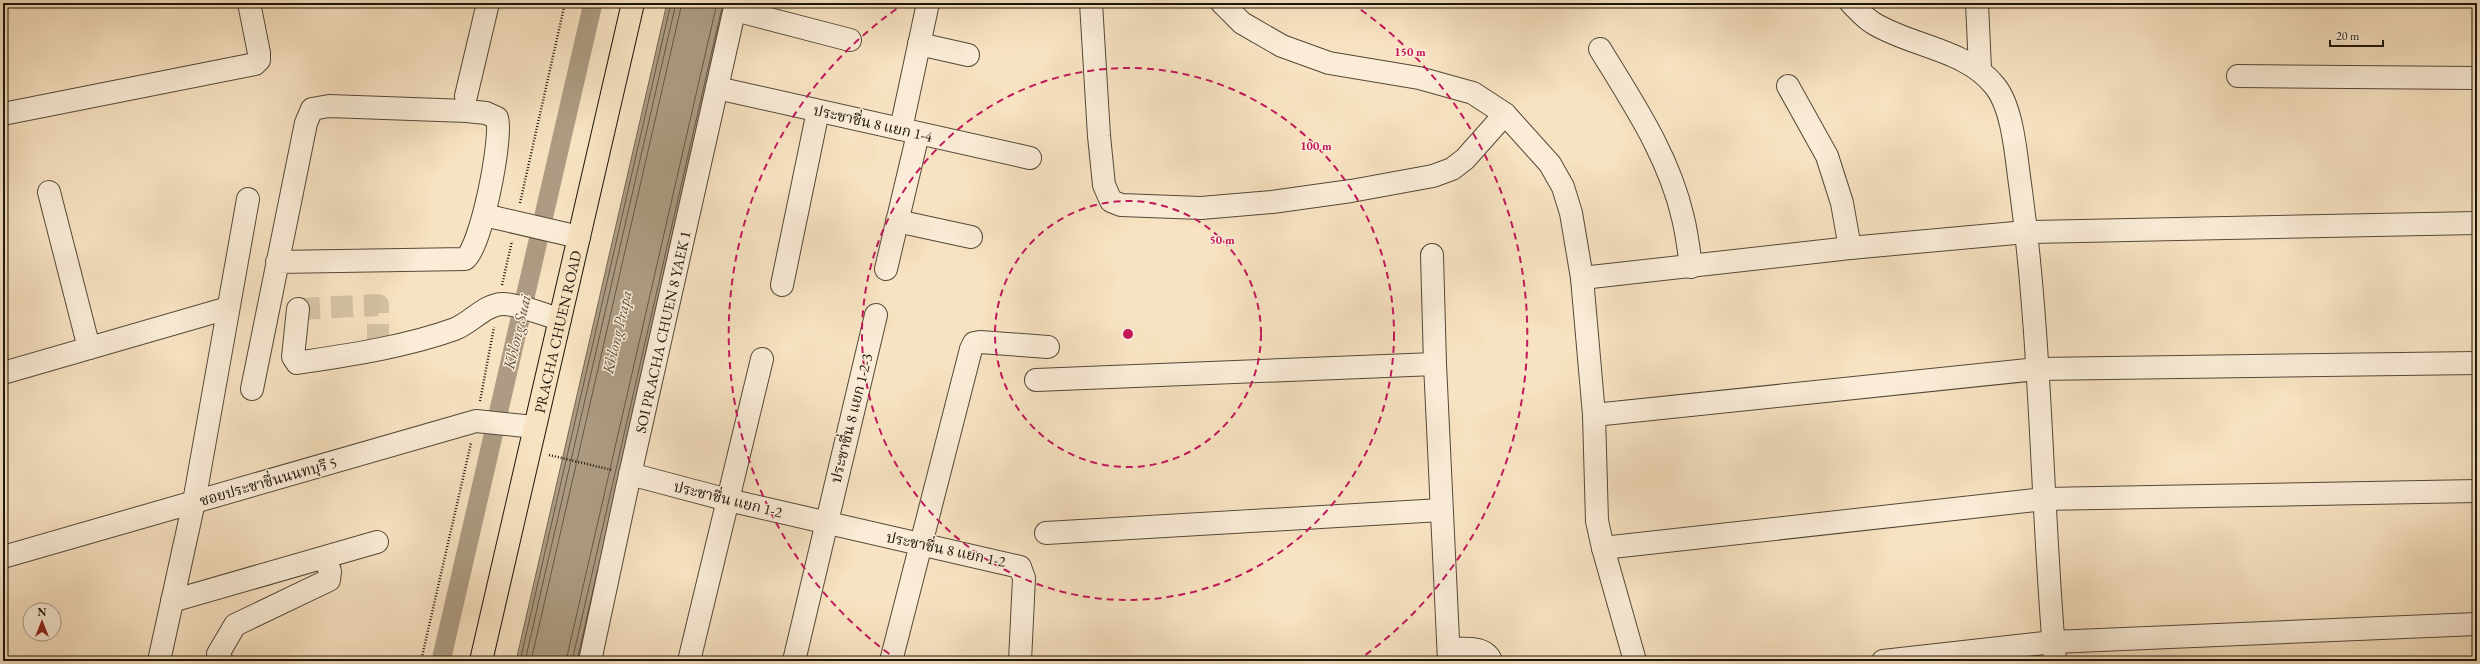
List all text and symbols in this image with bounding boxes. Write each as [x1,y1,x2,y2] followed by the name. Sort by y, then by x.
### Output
[2330,22,2383,48] scale bar
[2336,28,2360,44] text: 20 m
[1394,44,1426,60] text: 150 m
[812,99,935,146] street label: ประชาชื่น 8 แยก 1-4
[1300,138,1332,154] text: 100 m
[630,229,694,435] street label: SOI PRACHA CHUEN 8 YAEK 1
[1209,232,1235,248] text: 50 m
[529,248,585,415] street label: PRACHA CHUEN ROAD
[597,288,637,377] water label: Khlong Prapa
[498,292,536,372] water label: Khlong Suai
[1121,327,1135,341] centre of rings
[825,351,876,485] street label: ประชาชื่น 8 แยก 1-2-3
[197,451,340,512] street label: ซอยประชาชื่นนนทบุรี 5
[672,475,785,522] street label: ประชาชื่น แยก 1-2
[885,526,1008,571] street label: ประชาชื่น 8 แยก 1-2
[22,602,62,642] north arrow
[38,605,47,619] text: N

